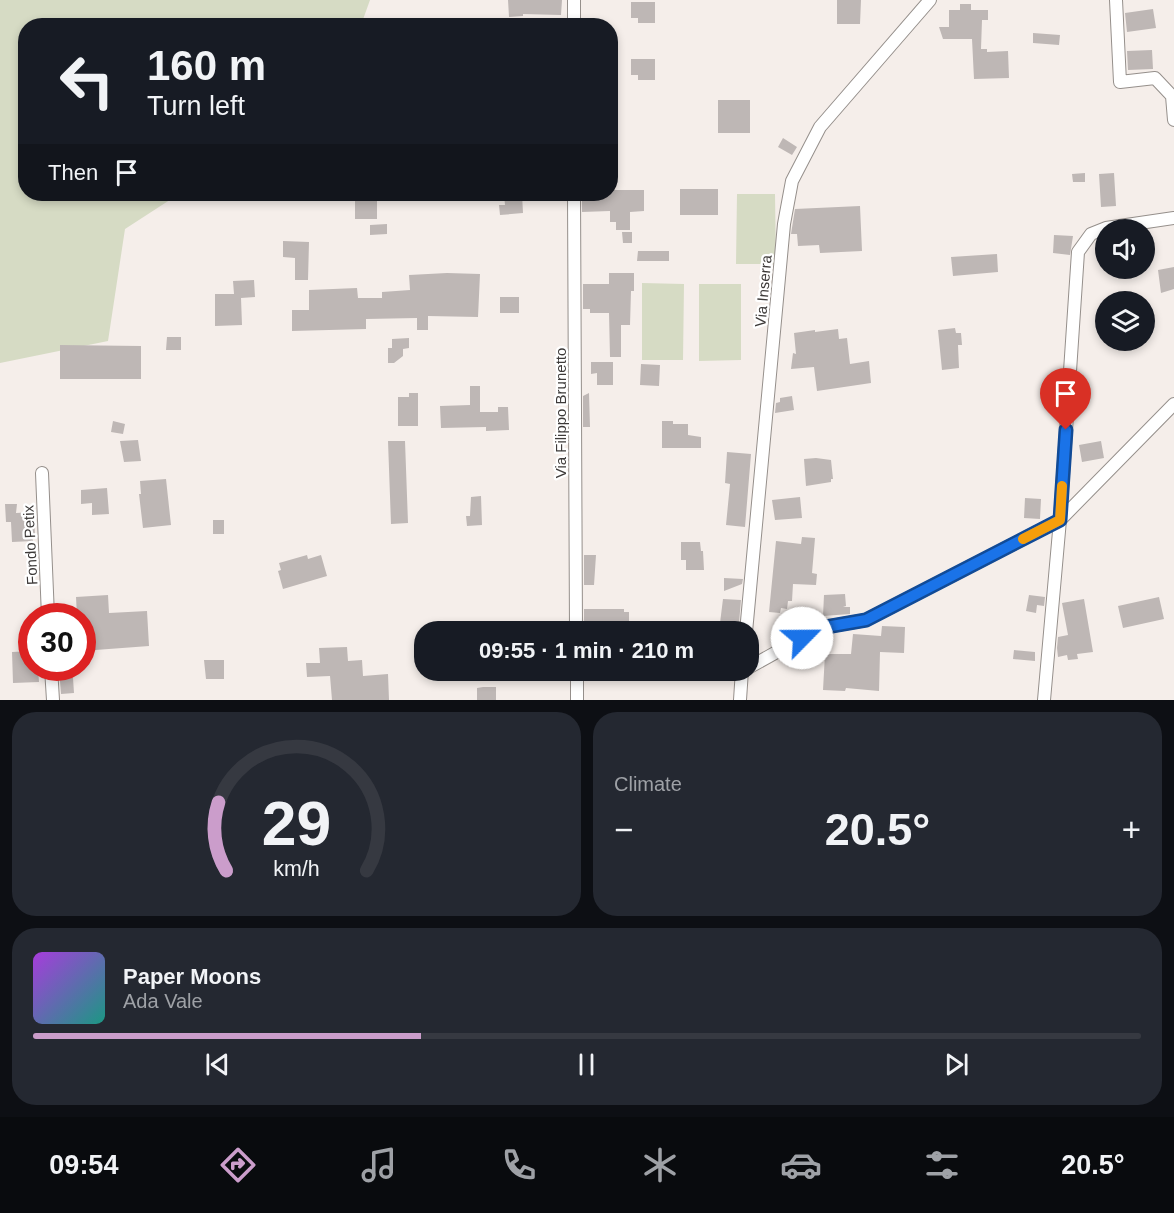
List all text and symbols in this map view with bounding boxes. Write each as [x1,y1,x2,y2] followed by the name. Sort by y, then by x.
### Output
[48,42,126,120] icon: left
[147,42,266,89] text: 160 m
[147,91,245,121] text: Turn left
[110,156,143,189] icon: arrive
[48,160,98,185] text: Then
[1095,219,1155,351] map controls
[1095,219,1155,279] button: sound
[751,254,775,328] street label: Via Inserra
[1095,291,1155,351] button: layers
[552,348,569,478] street label: Via Filippo Brunetto
[1040,368,1091,430] pin
[1049,377,1082,410] icon: arrive
[19,504,41,585] street label: Fondo Petix
[18,603,96,681] speed limit sign: 30
[770,606,834,670] position arrow
[479,638,694,663] text: 09:55 · 1 min · 210 m
[614,773,682,795] text: Climate
[262,789,331,858] text: 29
[825,804,930,855] text: 20.5°
[614,811,633,848] text: −
[1122,811,1141,848] text: +
[273,857,320,881] text: km/h
[123,964,261,989] text: Paper Moons
[123,990,203,1012] text: Ada Vale
[201,1048,234,1081] icon: previous
[570,1048,603,1081] icon: pause
[940,1048,973,1081] icon: next
[217,1144,259,1186] icon: directions
[358,1144,400,1186] icon: music
[498,1144,540,1186] icon: phone
[639,1144,681,1186] icon: climate
[780,1144,822,1186] icon: car
[921,1144,963,1186] icon: filters
[49,1150,118,1180] text: 09:54
[1061,1150,1125,1180] text: 20.5°

